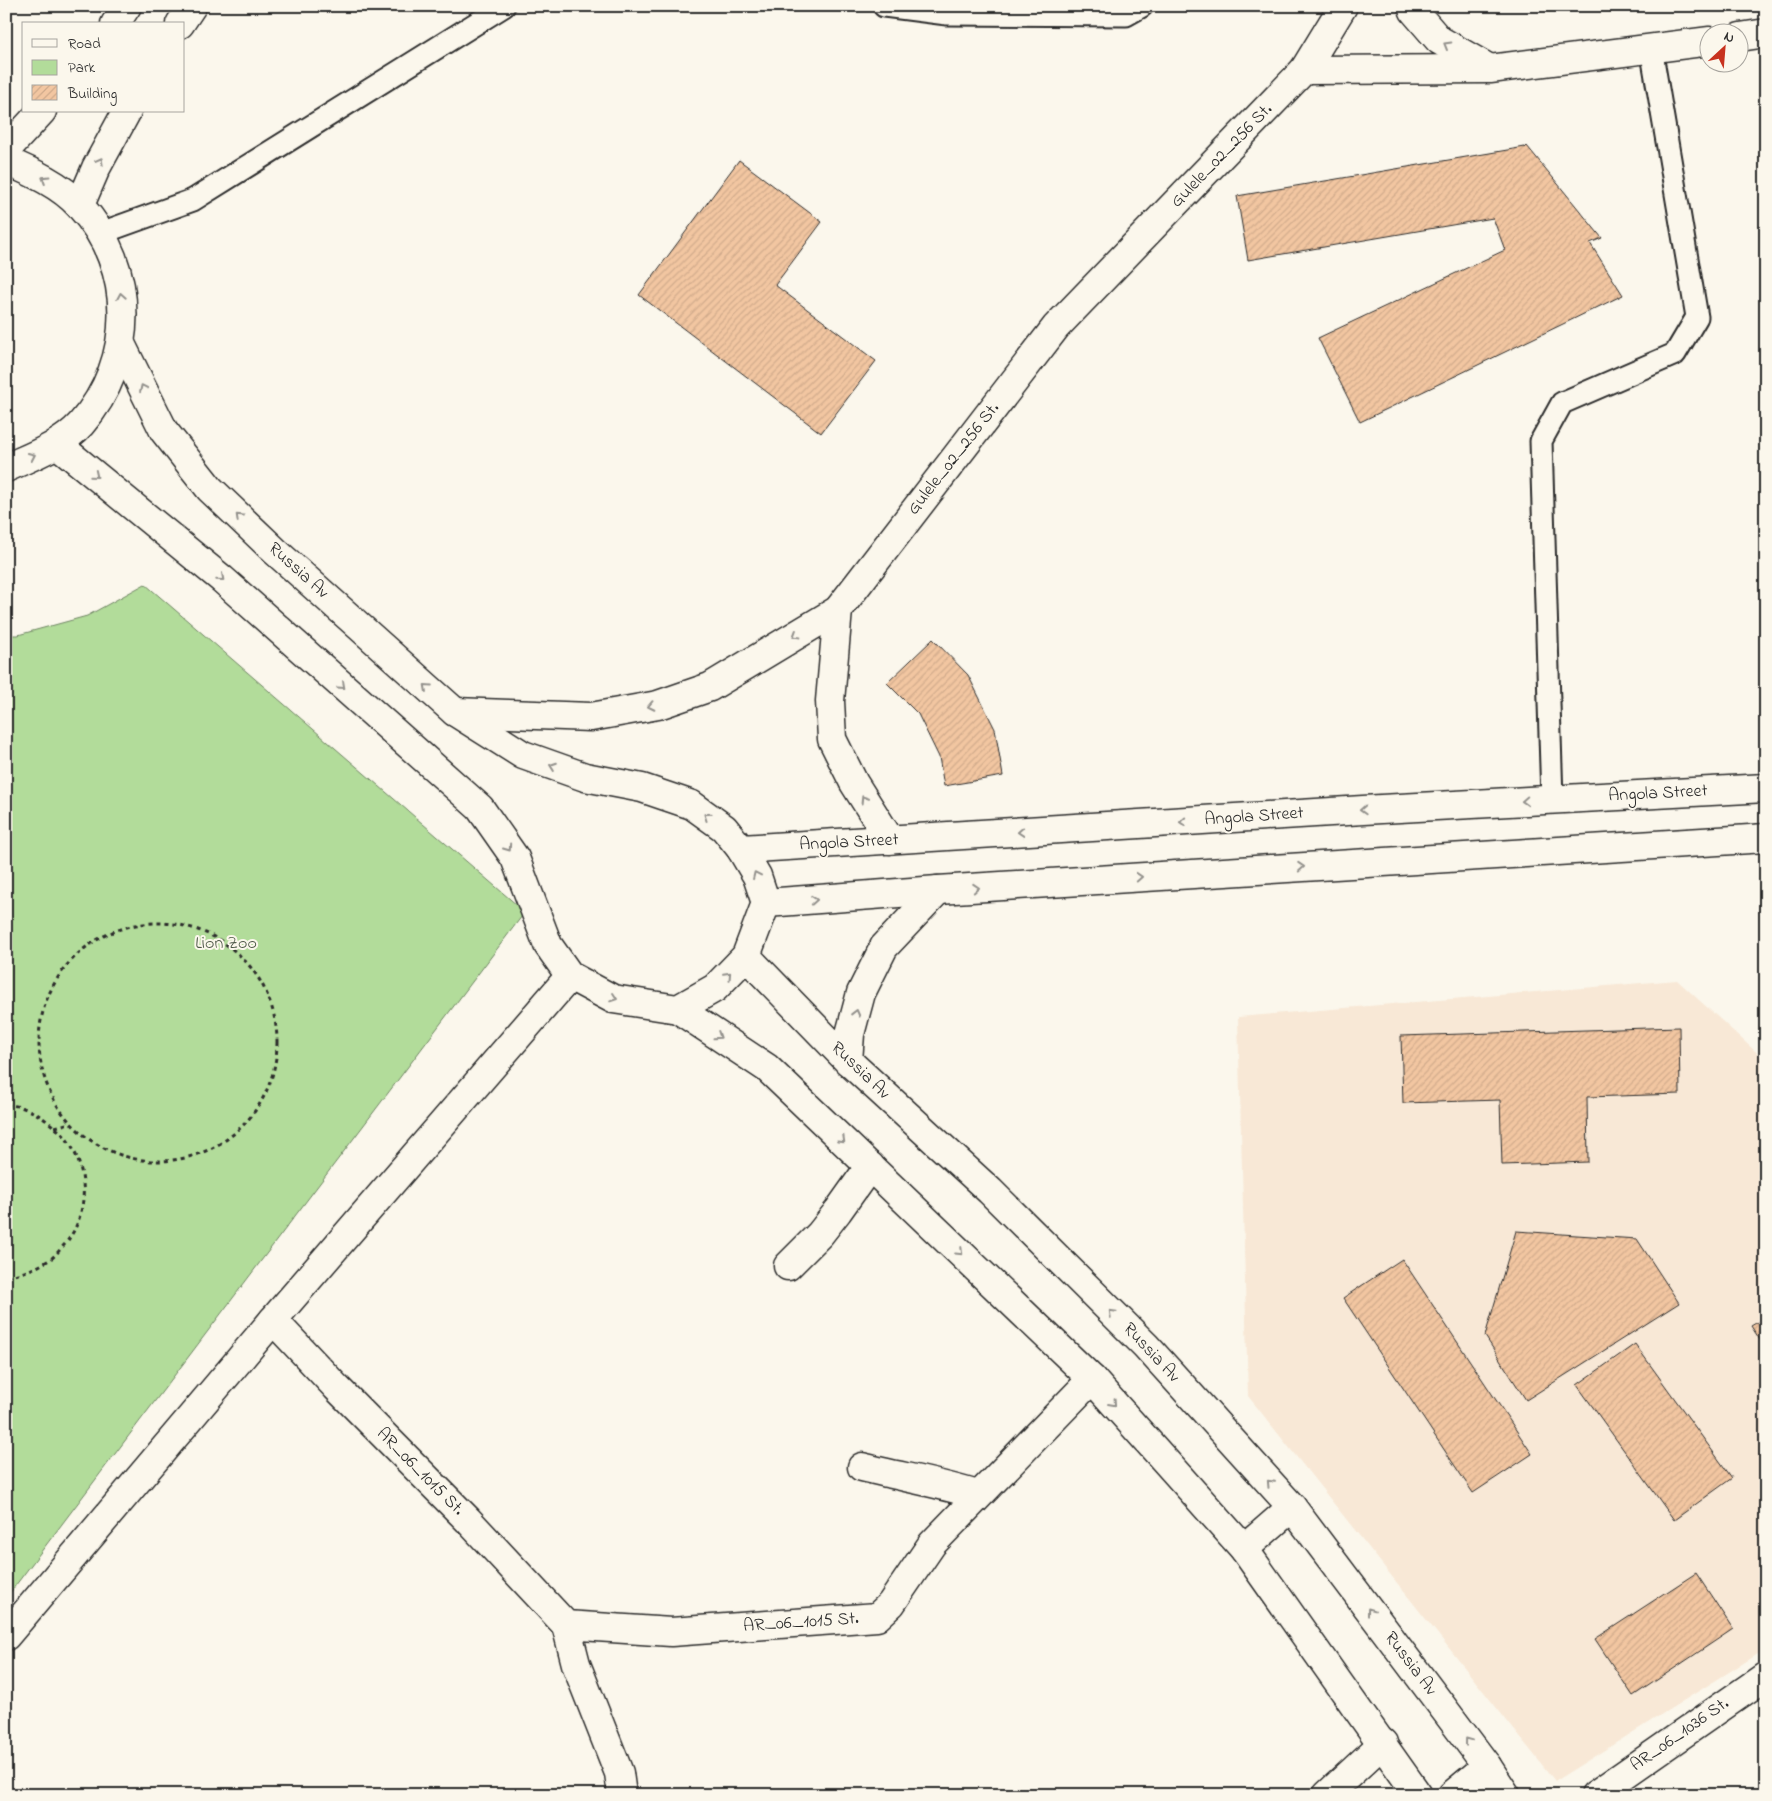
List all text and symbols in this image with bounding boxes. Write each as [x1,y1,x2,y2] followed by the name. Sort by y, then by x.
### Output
[22,22,185,112] legend
[1700,22,1750,72] north arrow
[1720,26,1738,49] text: N
[68,33,101,55] text: Road
[1444,41,1453,51] one-way arrow
[68,57,96,79] text: Park
[67,83,117,106] text: Building
[1165,97,1279,214] street label: Gulele_02_256 St.
[93,157,103,166] one-way arrow
[41,176,50,186] one-way arrow
[117,291,127,300] one-way arrow
[139,385,149,394] one-way arrow
[902,397,1007,521] street label: Gulele_02_256 St.
[27,452,36,462] one-way arrow
[89,469,98,477] one-way arrow
[236,514,245,523] one-way arrow
[262,537,334,605] street label: Russia Av
[215,572,224,581] one-way arrow
[793,628,802,638] one-way arrow
[337,680,346,689] one-way arrow
[423,683,432,692] one-way arrow
[647,700,656,710] one-way arrow
[550,762,558,772] one-way arrow
[1608,778,1708,811] street label: Angola Street
[861,795,870,805] one-way arrow
[1521,796,1529,807] one-way arrow
[1203,801,1305,834] street label: Angola Street
[1358,805,1366,816] one-way arrow
[703,813,713,822] one-way arrow
[1179,816,1187,827] one-way arrow
[1017,826,1025,837] one-way arrow
[799,827,899,860] street label: Angola Street
[502,842,511,851] one-way arrow
[1297,862,1305,873] one-way arrow
[751,871,762,880] one-way arrow
[1135,872,1143,883] one-way arrow
[973,882,981,893] one-way arrow
[811,894,819,905] one-way arrow
[195,931,257,957] park label: Lion Zoo
[722,972,731,981] one-way arrow
[609,992,618,1002] one-way arrow
[850,1008,861,1017] one-way arrow
[713,1030,722,1039] one-way arrow
[824,1036,896,1106] street label: Russia Av
[837,1134,846,1143] one-way arrow
[954,1246,963,1255] one-way arrow
[1109,1310,1118,1319] one-way arrow
[1116,1317,1186,1389] street label: Russia Av
[1107,1397,1116,1406] one-way arrow
[370,1422,470,1522] street label: AR_06_1015 St.
[1267,1480,1276,1489] one-way arrow
[742,1606,860,1640] street label: AR_06_1015 St.
[1368,1608,1376,1617] one-way arrow
[1377,1627,1443,1701] street label: Russia Av
[1625,1691,1735,1779] street label: AR_06_1036 St.
[1465,1737,1474,1746] one-way arrow

